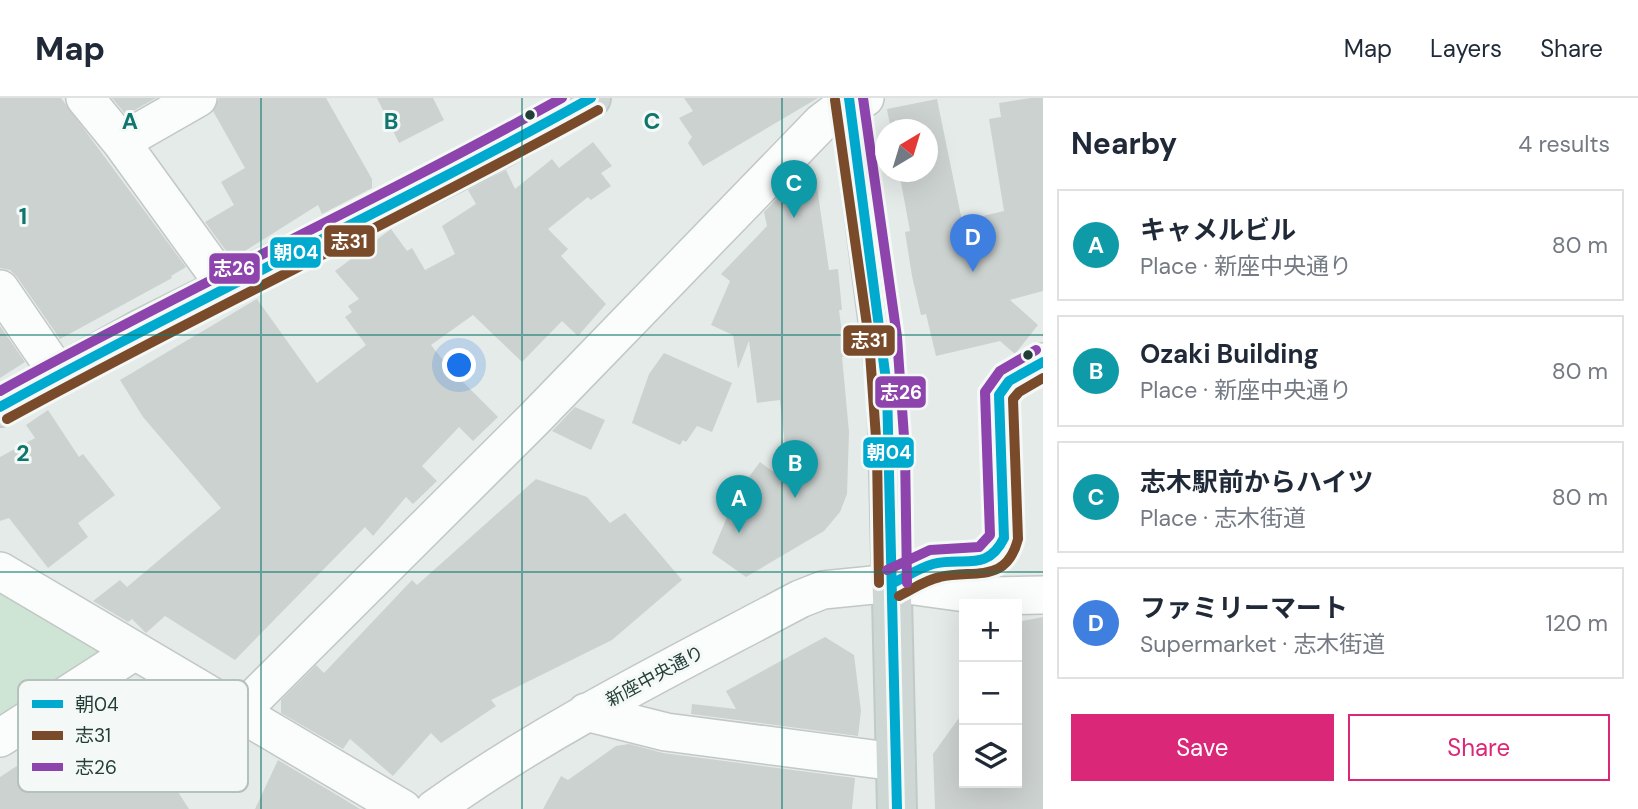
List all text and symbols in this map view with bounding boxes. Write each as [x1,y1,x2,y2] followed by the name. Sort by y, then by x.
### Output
[35,27,105,70] text: Map
[1344,33,1392,64] text: Map
[1430,33,1502,64] text: Layers
[1540,33,1603,64] text: Share
[122,106,138,136] text: A
[384,106,398,136] text: B
[644,106,660,136] text: C
[523,108,537,122] unlabelled marker
[875,119,938,182] north arrow
[1071,124,1177,163] text: Nearby
[1518,129,1610,159] text: 4 results
[771,160,817,218] pin: C
[19,201,27,231] text: 1
[1140,213,1296,247] text: キャメルビル
[950,214,996,272] pin: D
[323,224,376,258] line badge: 志31
[330,229,368,254] text: 志31
[1088,230,1104,260] text: A
[1552,230,1608,260] text: 80 m
[269,236,322,269] line badge: 朝04
[274,240,318,265] text: 朝04
[1140,251,1352,281] text: Place · 新座中央通り
[208,252,261,285] line badge: 志26
[213,256,255,281] text: 志26
[842,324,896,357] line badge: 志31
[850,328,888,353] text: 志31
[1140,337,1319,371] text: Ozaki Building
[442,348,476,382] your location
[1021,348,1035,362] unlabelled marker
[1089,356,1103,386] text: B
[1552,356,1608,386] text: 80 m
[874,375,927,409] line badge: 志26
[1140,375,1352,405] text: Place · 新座中央通り
[880,380,922,405] text: 志26
[862,436,915,469] line badge: 朝04
[16,438,30,468] text: 2
[772,440,818,498] pin: B
[867,440,911,465] text: 朝04
[1140,465,1373,499] text: 志木駅前からハイツ
[716,475,762,533] pin: A
[1088,482,1104,512] text: C
[1552,482,1608,512] text: 80 m
[1140,503,1306,533] text: Place · 志木街道
[1140,591,1348,625] text: ファミリーマート
[959,599,1022,788] map controls
[959,599,1022,662] button: +
[1088,608,1104,638] text: D
[1545,608,1608,638] text: 120 m
[1140,629,1385,659] text: Supermarket · 志木街道
[602,640,708,712] street label: 新座中央通り
[959,662,1022,725] button: −
[18,680,248,792] legend
[75,692,119,717] text: 朝04
[1071,714,1334,781] button: Save
[1348,714,1610,781] button: Share
[75,723,111,748] text: 志31
[959,725,1022,788] button: layers
[75,755,117,780] text: 志26

